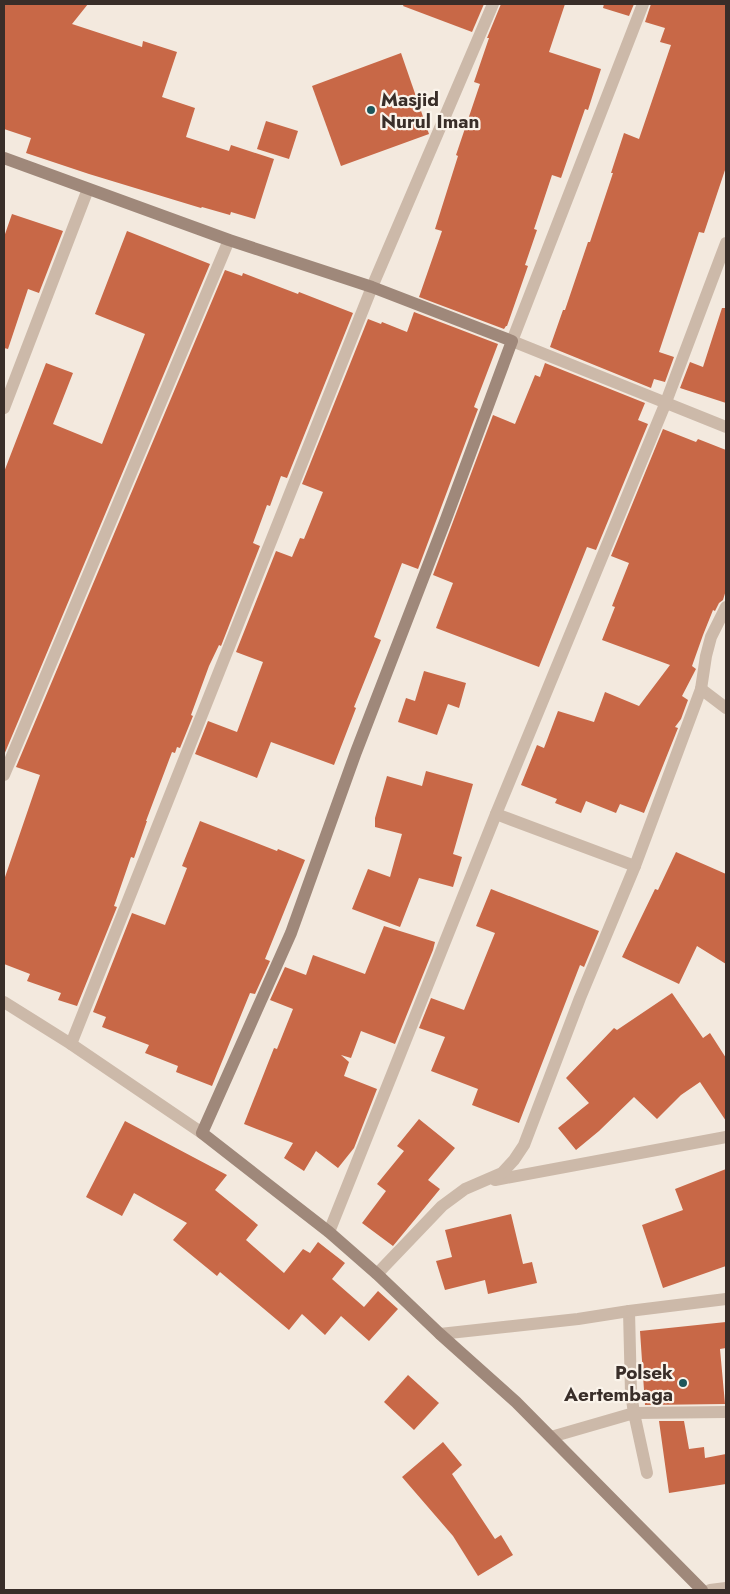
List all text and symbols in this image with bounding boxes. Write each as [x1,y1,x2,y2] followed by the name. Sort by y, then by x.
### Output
[381,86,479,135] place label: Masjid Nurul Iman
[365,104,377,116] marker: Masjid Nurul Iman
[563,1359,673,1408] place label: Polsek Aertembaga
[677,1377,689,1389] marker: Polsek Aertembaga

